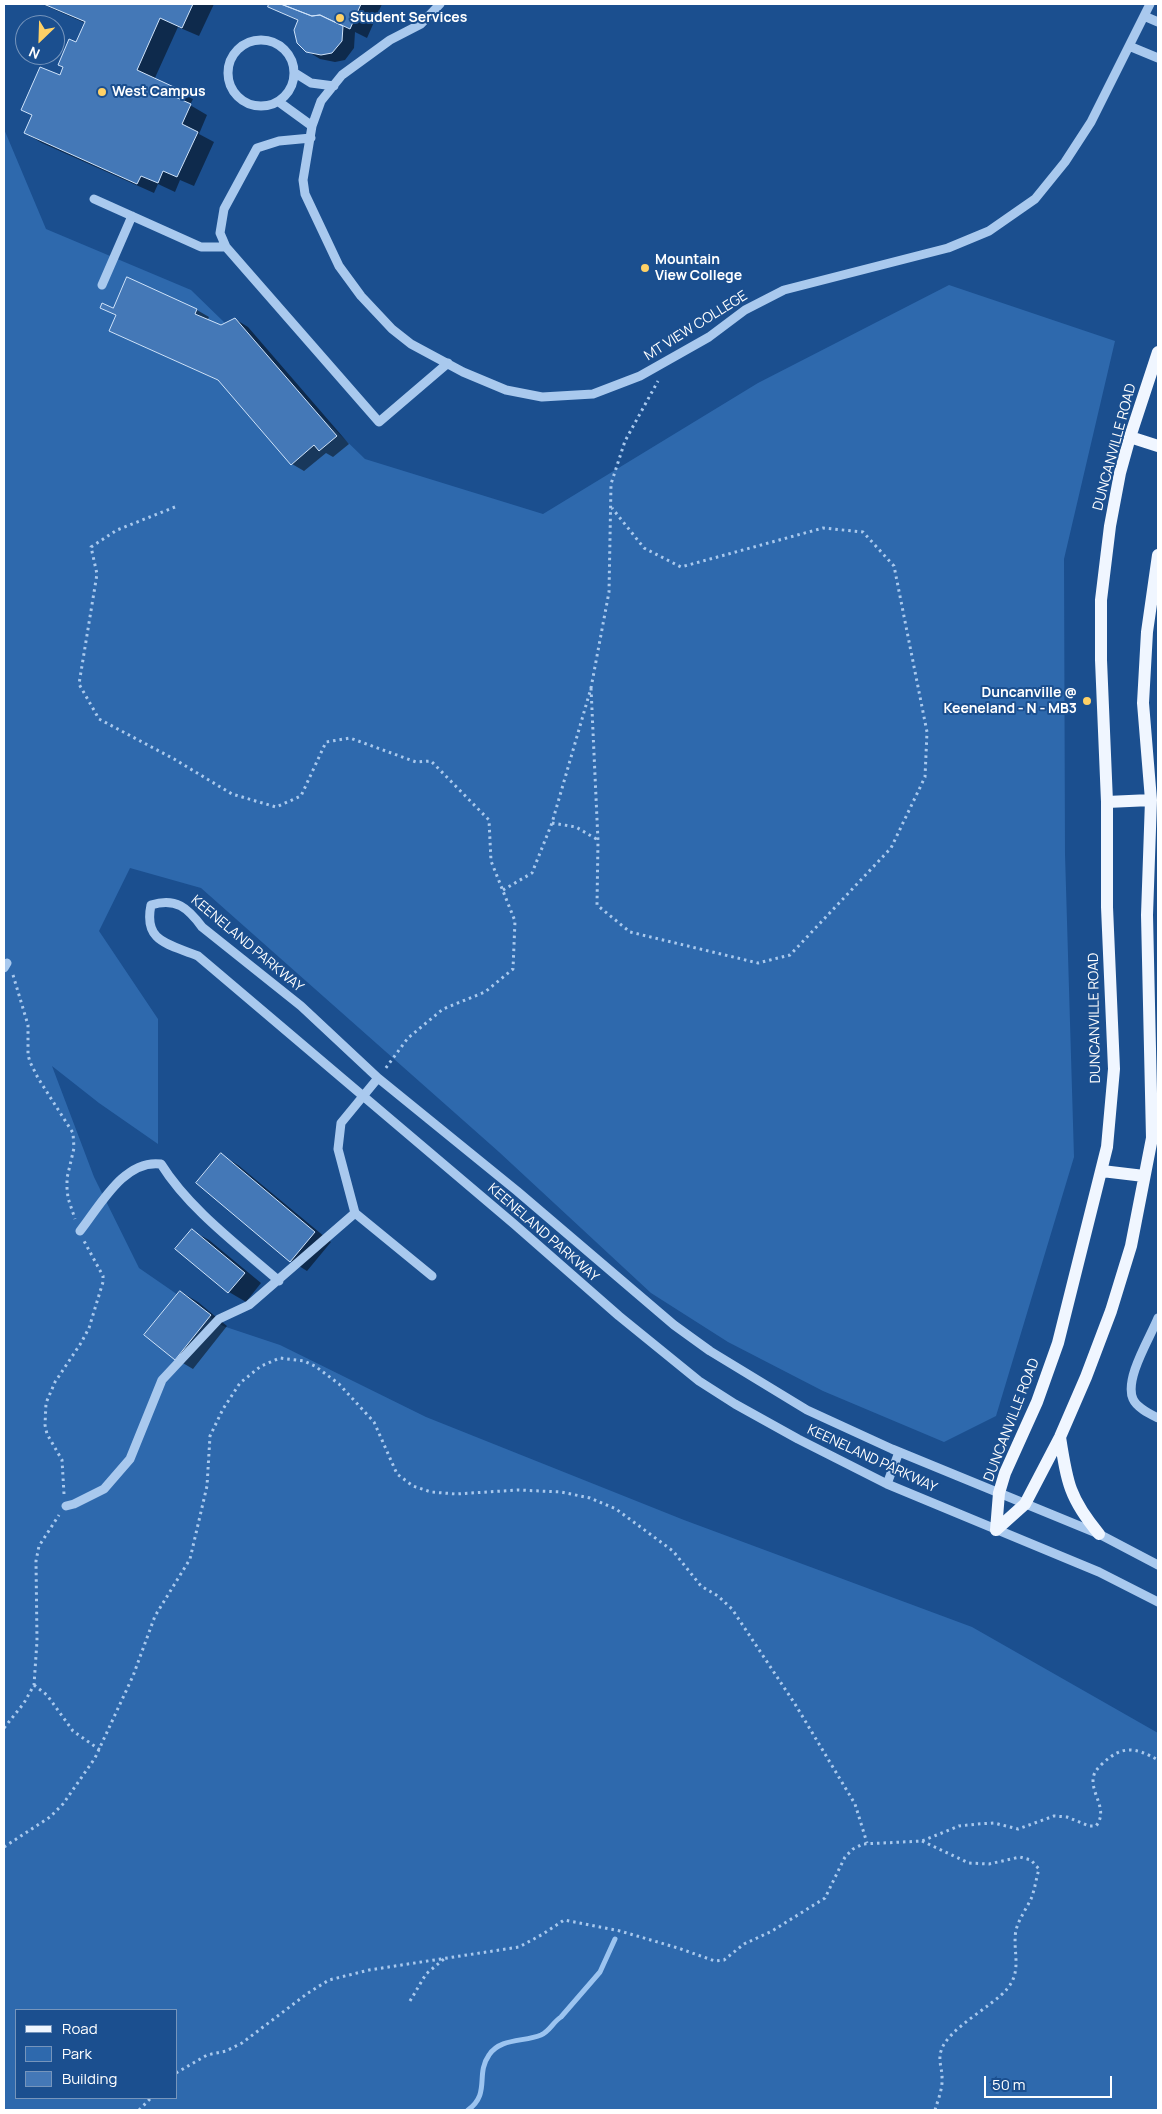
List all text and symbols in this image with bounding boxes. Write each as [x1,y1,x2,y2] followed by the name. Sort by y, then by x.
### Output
[350,10,467,26] place label: Student Services
[334,12,346,24] marker: Student Services
[15,15,65,65] north arrow
[26,43,43,64] text: N
[112,84,206,100] place label: West Campus
[96,86,108,98] marker: West Campus
[655,252,742,284] place label: Mountain View College
[639,262,651,274] marker: Mountain View College
[641,288,751,364] street label: MT VIEW COLLEGE
[1090,382,1140,512] street label: DUNCANVILLE ROAD
[944,685,1077,718] place label: Duncanville @ Keeneland - N - MB3
[1081,695,1093,707] marker: Duncanville @ Keeneland - N - MB3
[187,892,307,996] street label: KEENELAND PARKWAY
[1085,952,1105,1084] street label: DUNCANVILLE ROAD
[484,1180,602,1286] street label: KEENELAND PARKWAY
[981,1356,1043,1484] street label: DUNCANVILLE ROAD
[804,1422,940,1496] street label: KEENELAND PARKWAY
[15,2009,178,2099] legend
[62,2018,98,2039] text: Road
[62,2043,92,2064] text: Park
[987,2066,1114,2098] scale bar
[62,2068,117,2089] text: Building
[992,2074,1026,2095] text: 50 m

